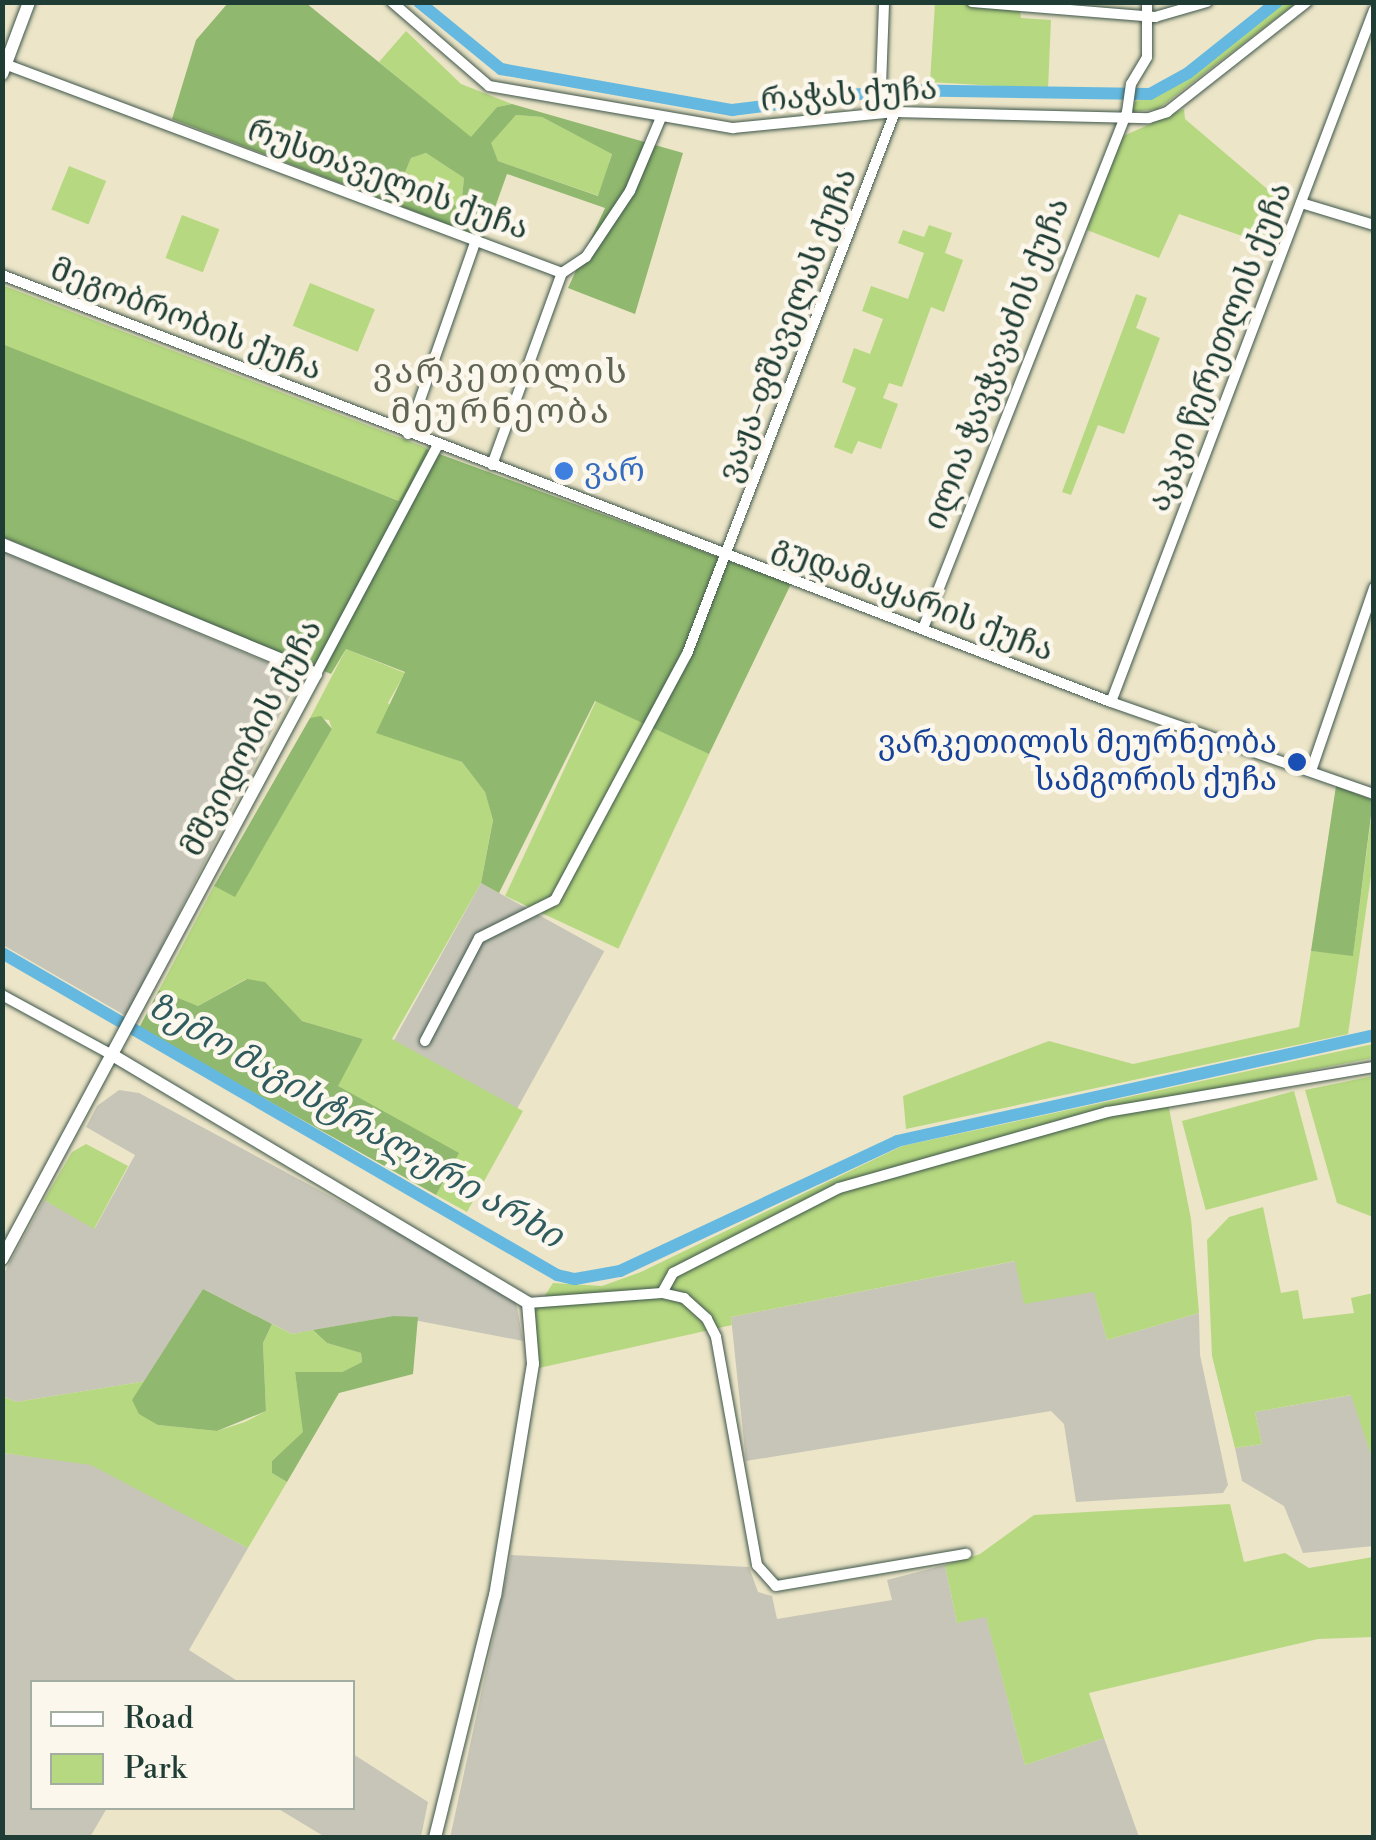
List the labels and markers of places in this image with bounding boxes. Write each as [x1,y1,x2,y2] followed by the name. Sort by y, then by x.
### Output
[584,452,645,490] place label: ვარ
[553,460,575,482] marker: ვარ
[878,725,1277,800] place label: ვარკეთილის მეურნეობა სამგორის ქუჩა
[1286,751,1308,773] marker: ვარკეთილის მეურნეობა სამგორის ქუჩა

